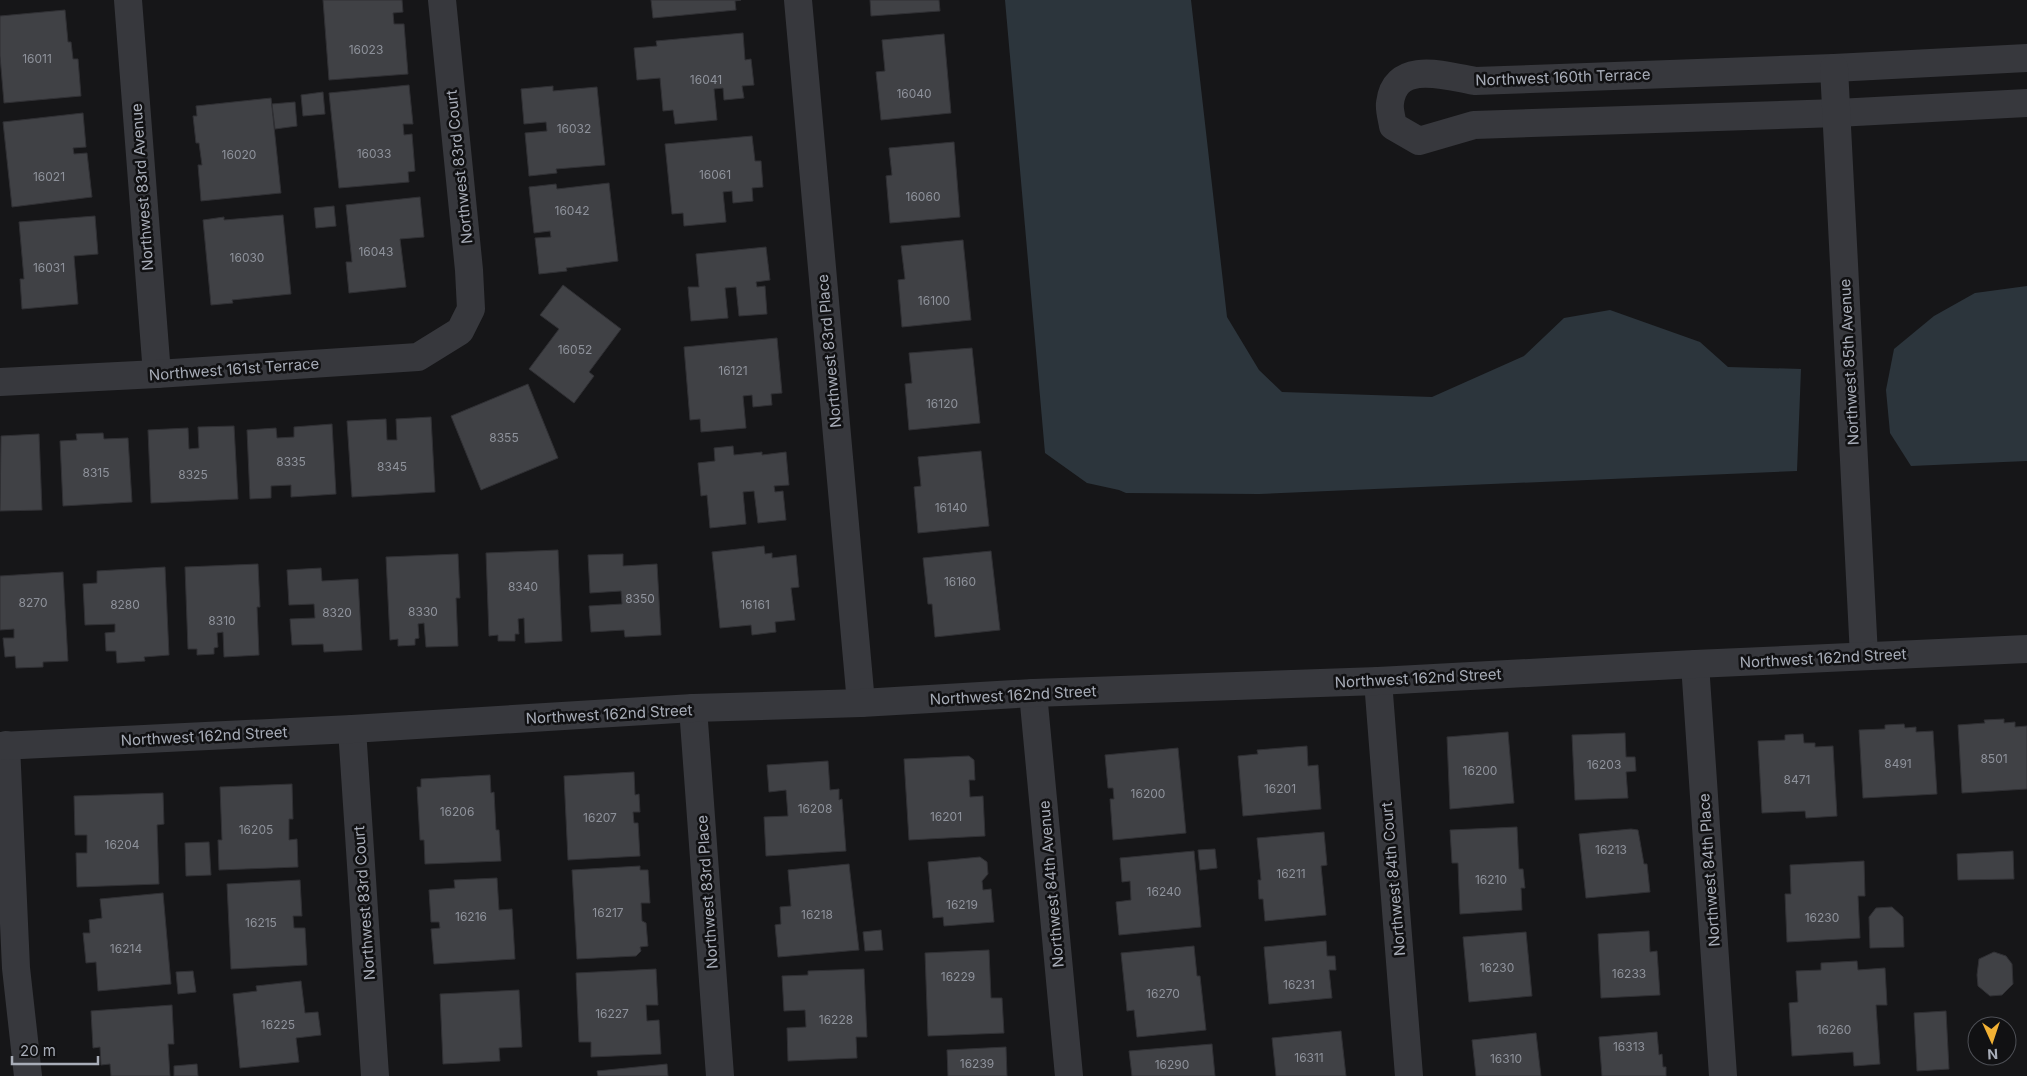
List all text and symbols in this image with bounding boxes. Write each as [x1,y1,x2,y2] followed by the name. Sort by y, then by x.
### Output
[349,42,383,57] house number: 16023
[22,51,52,66] house number: 16011
[1475,64,1651,90] street label: Northwest 160th Terrace
[690,72,722,87] house number: 16041
[896,86,932,101] house number: 16040
[441,89,477,245] street label: Northwest 83rd Court
[127,103,157,271] street label: Northwest 83rd Avenue
[557,121,591,136] house number: 16032
[357,146,391,161] house number: 16033
[222,147,256,162] house number: 16020
[699,167,731,182] house number: 16061
[33,169,65,184] house number: 16021
[906,189,940,204] house number: 16060
[555,203,589,218] house number: 16042
[358,244,394,259] house number: 16043
[230,250,264,265] house number: 16030
[33,260,65,275] house number: 16031
[813,273,845,429] street label: Northwest 83rd Place
[1835,278,1863,446] street label: Northwest 85th Avenue
[918,293,950,308] house number: 16100
[558,342,592,357] house number: 16052
[148,354,320,384] street label: Northwest 161st Terrace
[718,363,748,378] house number: 16121
[926,396,958,411] house number: 16120
[489,430,519,445] house number: 8355
[276,454,306,469] house number: 8335
[377,459,407,474] house number: 8345
[82,465,110,480] house number: 8315
[178,467,208,482] house number: 8325
[935,500,967,515] house number: 16140
[944,574,976,589] house number: 16160
[508,579,538,594] house number: 8340
[625,591,655,606] house number: 8350
[19,595,47,610] house number: 8270
[110,597,140,612] house number: 8280
[740,597,770,612] house number: 16161
[408,604,438,619] house number: 8330
[322,605,352,620] house number: 8320
[208,613,236,628] house number: 8310
[1739,644,1907,672] street label: Northwest 162nd Street
[1334,664,1502,692] street label: Northwest 162nd Street
[929,681,1097,709] street label: Northwest 162nd Street
[525,700,693,728] street label: Northwest 162nd Street
[120,722,288,750] street label: Northwest 162nd Street
[1980,751,2008,766] house number: 8501
[1884,756,1912,771] house number: 8491
[1587,757,1621,772] house number: 16203
[1463,763,1497,778] house number: 16200
[1784,772,1810,787] house number: 8471
[1264,781,1296,796] house number: 16201
[1131,786,1165,801] house number: 16200
[1694,793,1724,947] street label: Northwest 84th Place
[1034,800,1068,968] street label: Northwest 84th Avenue
[798,801,832,816] house number: 16208
[1377,801,1409,957] street label: Northwest 84th Court
[440,804,474,819] house number: 16206
[930,809,962,824] house number: 16201
[583,810,617,825] house number: 16207
[692,815,722,969] street label: Northwest 83rd Place
[239,822,273,837] house number: 16205
[349,825,379,981] street label: Northwest 83rd Court
[105,837,140,852] house number: 16204
[1595,842,1627,857] house number: 16213
[1276,866,1306,881] house number: 16211
[1475,872,1507,887] house number: 16210
[1147,884,1181,899] house number: 16240
[946,897,978,912] house number: 16219
[592,905,624,920] house number: 16217
[801,907,833,922] house number: 16218
[455,909,487,924] house number: 16216
[1805,910,1839,925] house number: 16230
[245,915,277,930] house number: 16215
[110,941,142,956] house number: 16214
[1480,960,1514,975] house number: 16230
[1612,966,1646,981] house number: 16233
[941,969,975,984] house number: 16229
[1283,977,1315,992] house number: 16231
[1146,986,1180,1001] house number: 16270
[595,1006,629,1021] house number: 16227
[819,1012,853,1027] house number: 16228
[1967,1016,2017,1066] north arrow
[261,1017,295,1032] house number: 16225
[1817,1022,1851,1037] house number: 16260
[12,1034,99,1066] scale bar
[1613,1039,1645,1054] house number: 16313
[20,1041,56,1060] text: 20 m
[1987,1046,1998,1063] text: N
[1294,1050,1324,1065] house number: 16311
[1490,1051,1522,1066] house number: 16310
[960,1056,994,1071] house number: 16239
[1155,1057,1189,1072] house number: 16290

